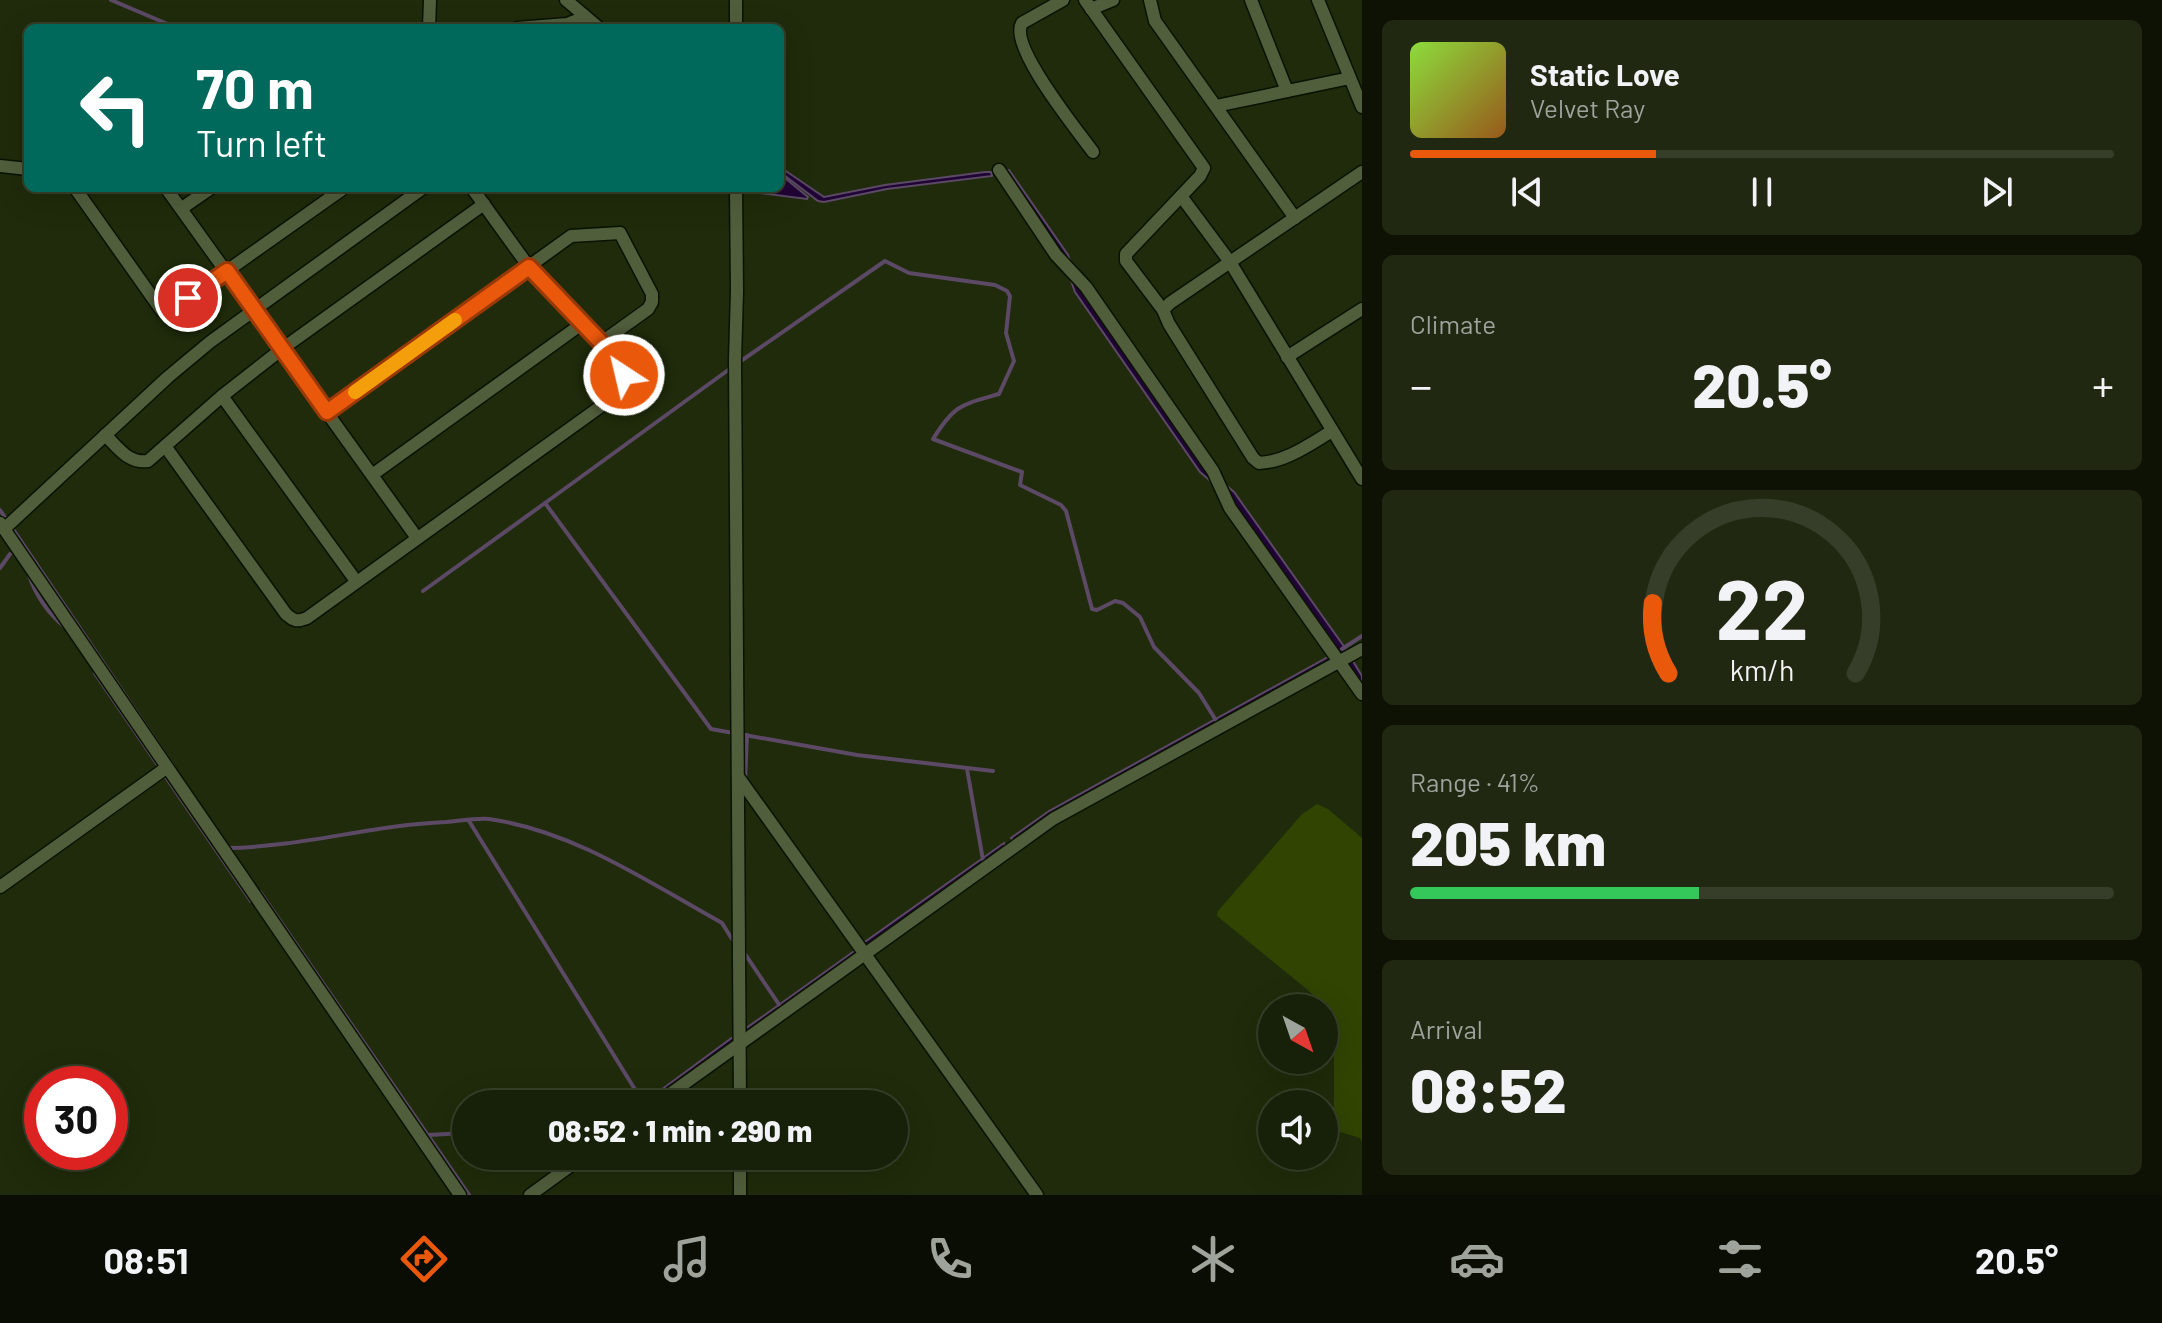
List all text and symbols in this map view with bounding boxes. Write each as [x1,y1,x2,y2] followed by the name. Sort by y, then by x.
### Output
[196,53,314,120] text: 70 m
[64,56,168,160] icon: left
[1530,56,1680,92] text: Static Love
[1530,92,1645,123] text: Velvet Ray
[196,121,327,164] text: Turn left
[1505,170,1549,214] icon: previous
[1740,170,1784,214] icon: pause
[1975,170,2019,214] icon: next
[154,264,222,332] pin
[166,276,210,320] icon: arrive
[1410,308,1496,339] text: Climate
[582,333,666,417] position arrow
[1692,348,1832,420] text: 20.5°
[1410,358,1432,411] text: −
[2092,358,2114,411] text: +
[1715,556,1809,656] text: 22
[1730,652,1794,687] text: km/h
[1410,766,1540,797] text: Range · 41%
[1410,806,1606,878] text: 205 km
[1258,994,1338,1074] north arrow
[1258,994,1338,1170] map controls
[1410,1013,1483,1044] text: Arrival
[1410,1053,1566,1125] text: 08:52
[24,1066,128,1170] speed limit sign: 30
[1258,1090,1338,1170] button: sound
[548,1112,812,1148] text: 08:52 · 1 min · 290 m
[396,1231,452,1287] icon: directions
[659,1231,715,1287] icon: music
[922,1231,978,1287] icon: phone
[1185,1231,1241,1287] icon: climate
[1449,1231,1505,1287] icon: car
[1712,1231,1768,1287] icon: filters
[104,1238,188,1281] text: 08:51
[1975,1238,2058,1281] text: 20.5°

